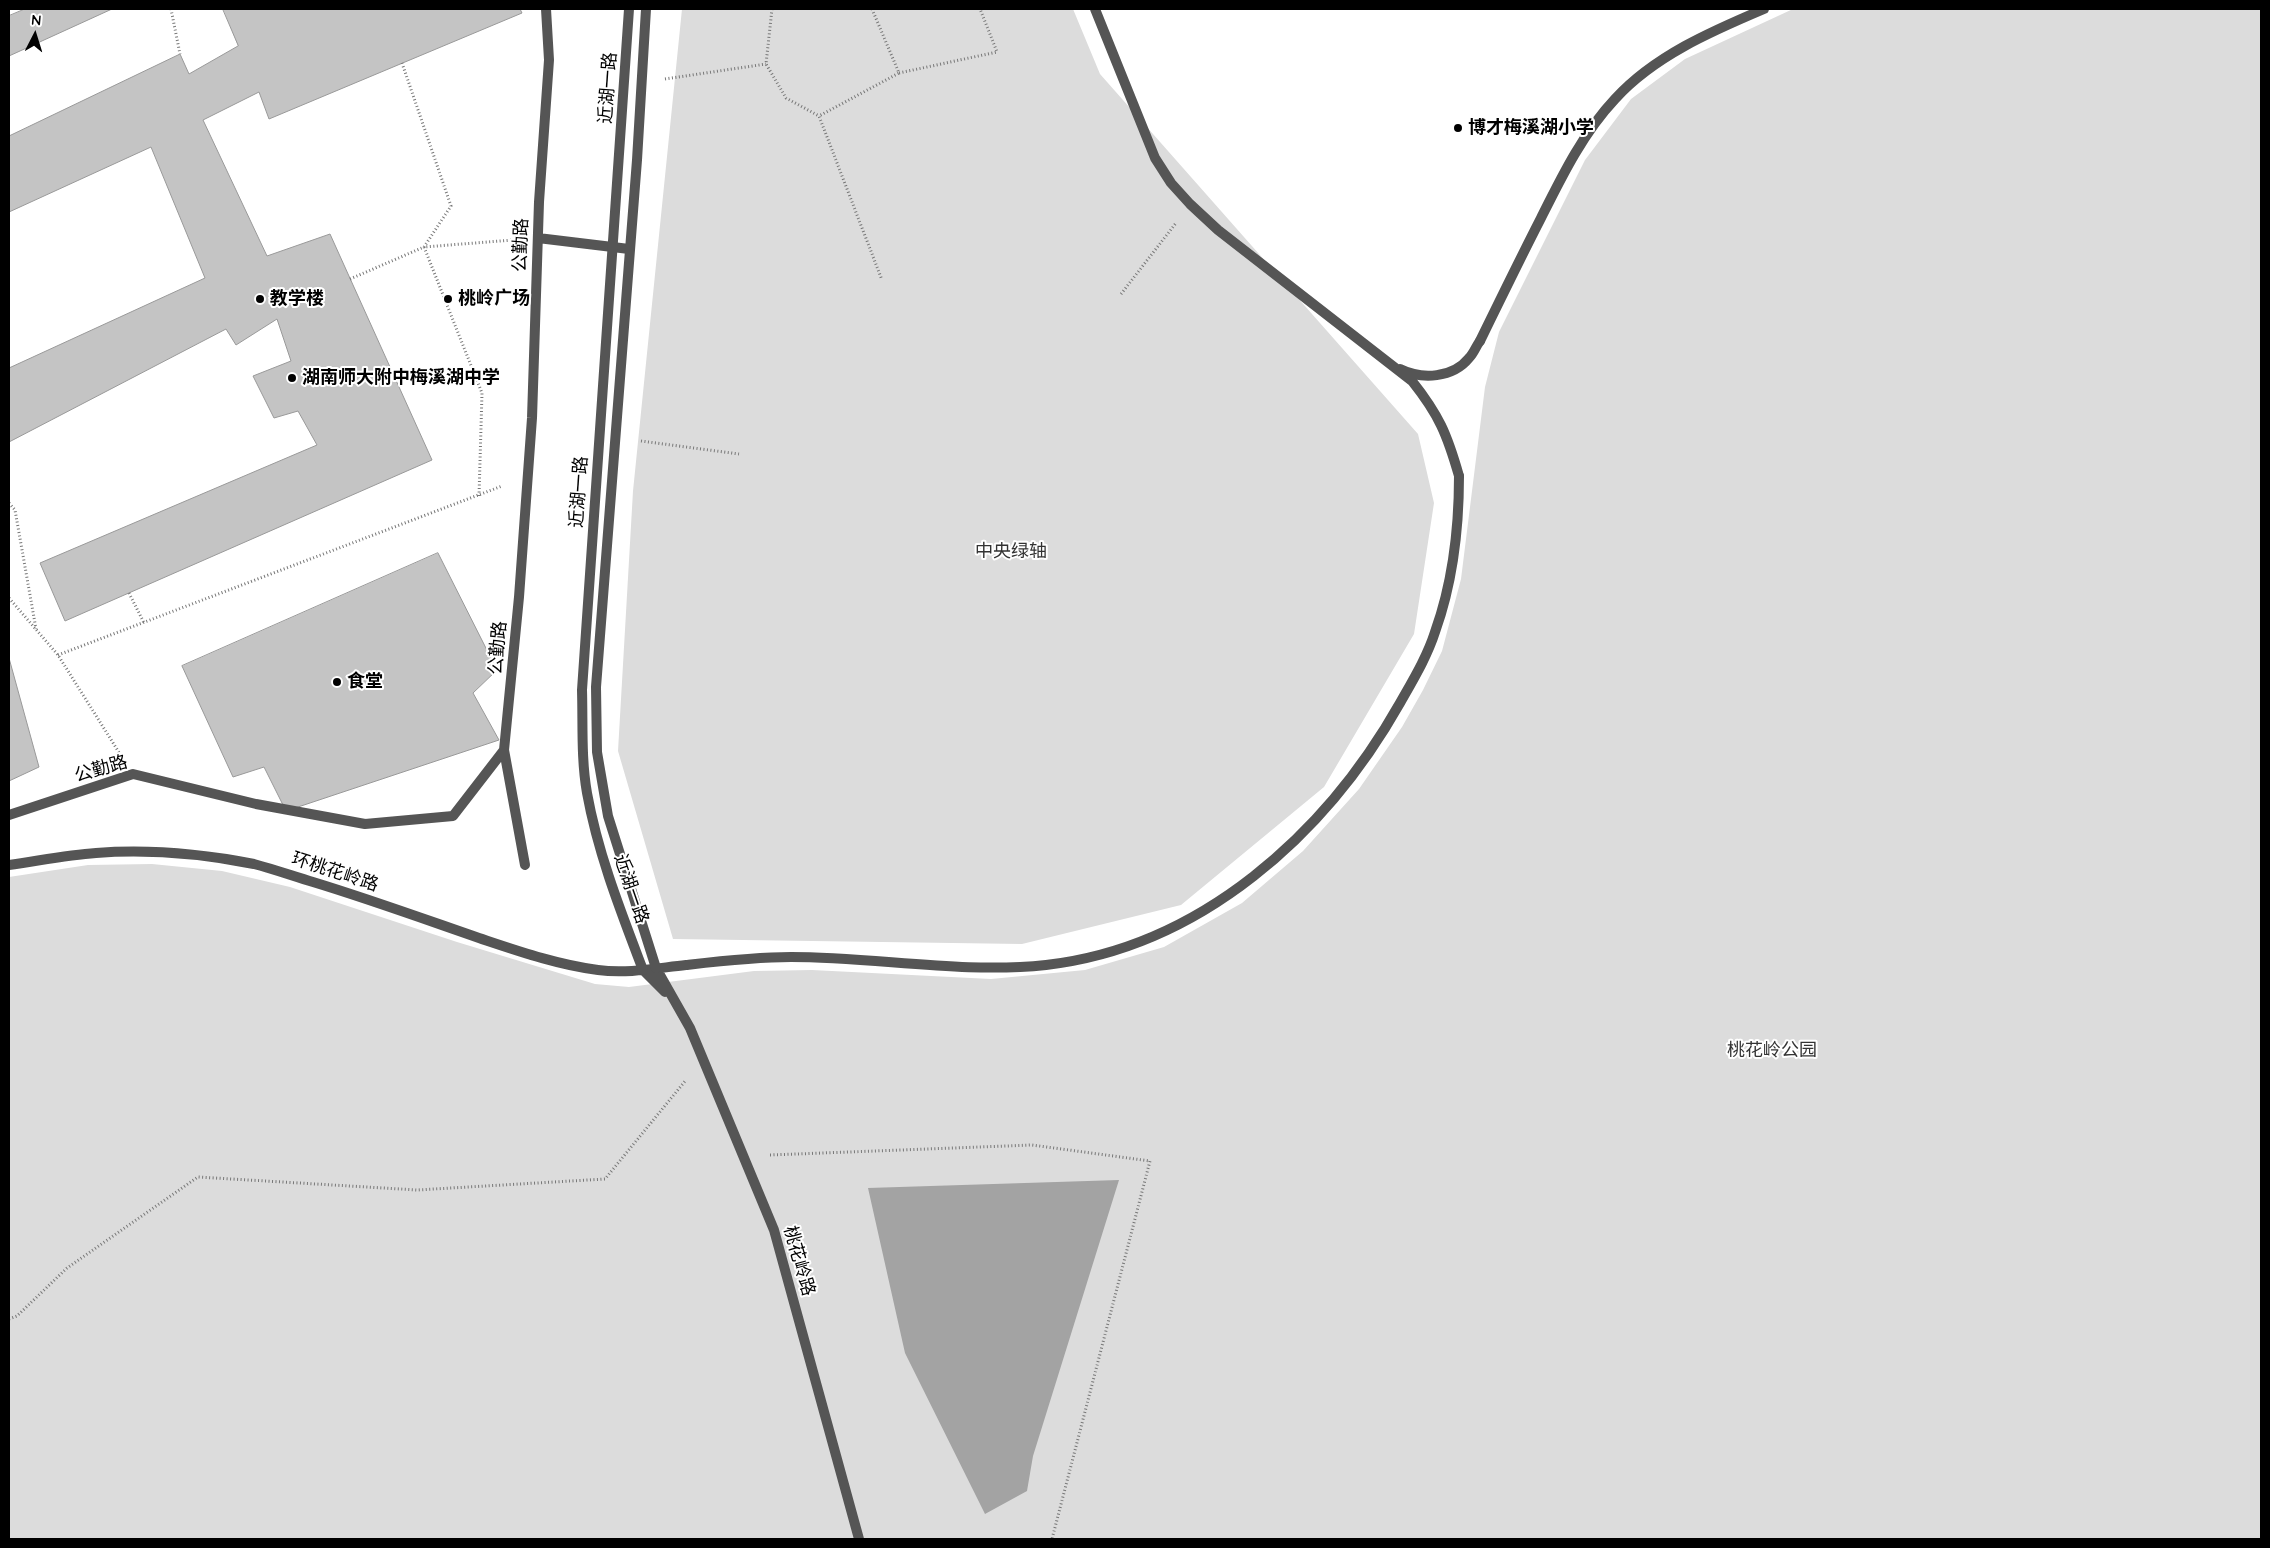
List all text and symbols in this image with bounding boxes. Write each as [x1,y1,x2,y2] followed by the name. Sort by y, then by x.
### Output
[10,10,60,60] north arrow
[30,11,42,29] text: N
[595,51,621,125] street label: 近湖一路
[1468,117,1594,139] place label: 博才梅溪湖小学
[1452,122,1464,134] marker: 博才梅溪湖小学
[509,218,533,272] street label: 公勤路
[270,288,324,310] place label: 教学楼
[458,288,530,310] place label: 桃岭广场
[254,293,266,305] marker: 教学楼
[442,293,454,305] marker: 桃岭广场
[302,367,500,389] place label: 湖南师大附中梅溪湖中学
[286,372,298,384] marker: 湖南师大附中梅溪湖中学
[566,455,592,529] street label: 近湖一路
[975,541,1047,563] park label: 中央绿轴
[485,620,511,676] street label: 公勤路
[347,671,383,693] place label: 食堂
[331,676,343,688] marker: 食堂
[72,751,130,787] street label: 公勤路
[289,848,381,896] street label: 环桃花岭路
[609,851,653,927] street label: 近湖一路
[1727,1040,1817,1062] park label: 桃花岭公园
[779,1223,819,1299] street label: 桃花岭路

